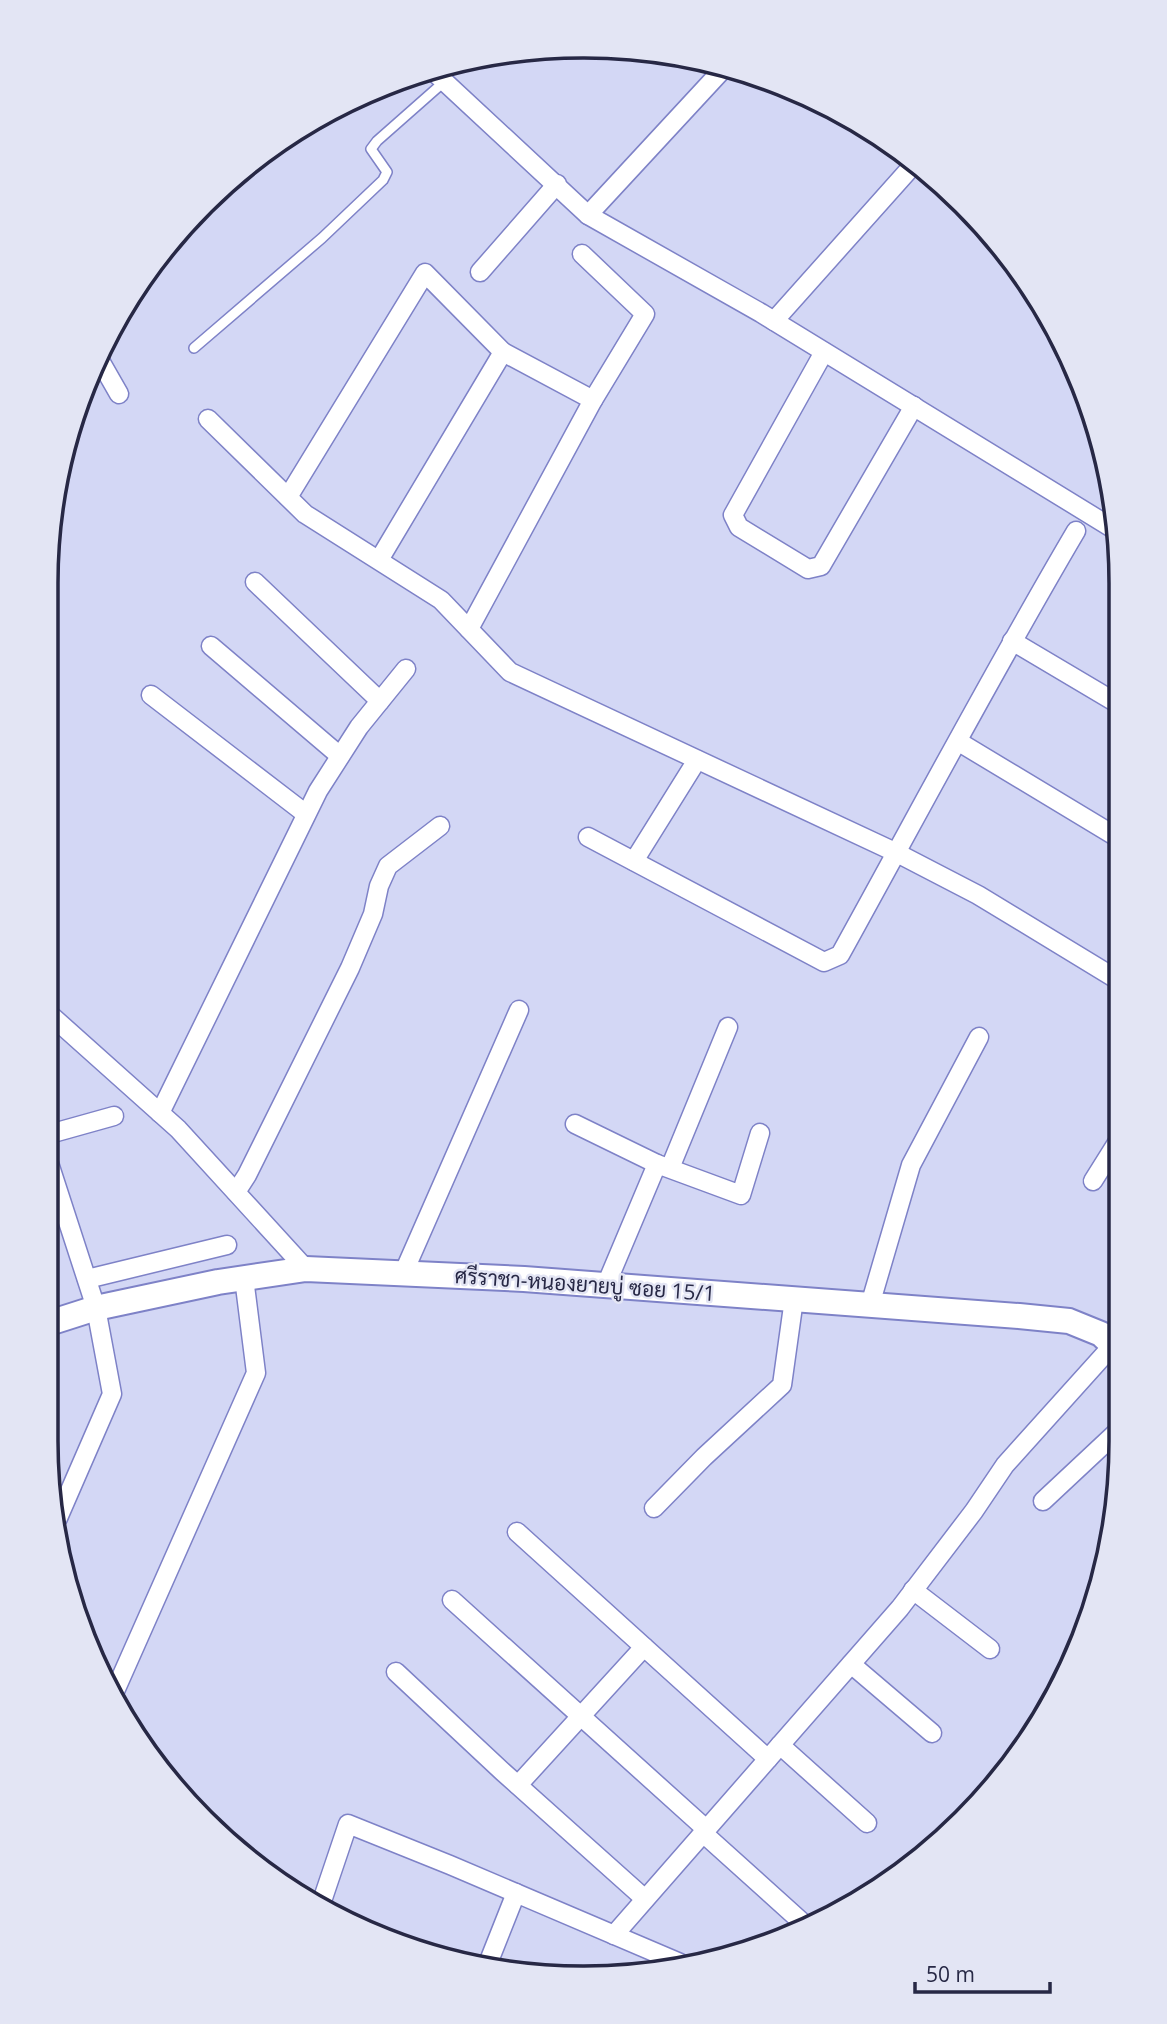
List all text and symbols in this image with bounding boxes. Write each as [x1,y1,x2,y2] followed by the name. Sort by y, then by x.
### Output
[454,1261,716,1309] street label: ศรีราชา-หนองยายบู่ ซอย 15/1
[915,1951,1050,1995] scale bar
[926,1960,975,1988] text: 50 m

